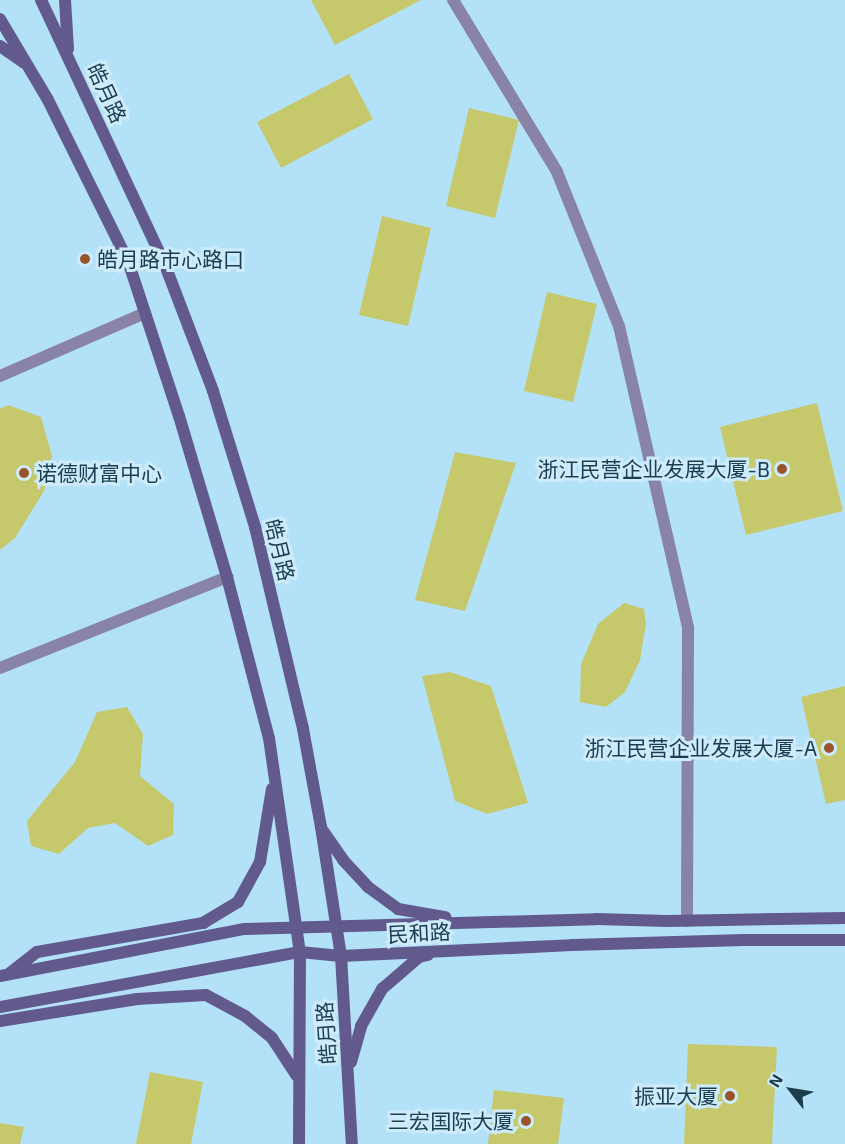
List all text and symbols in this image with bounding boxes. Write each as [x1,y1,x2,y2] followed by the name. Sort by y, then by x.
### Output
[82,59,132,127] street label: 皓月路
[97,246,244,272] place label: 皓月路市心路口
[78,252,92,266] marker: 皓月路市心路口
[538,456,770,482] place label: 浙江民营企业发展大厦-B
[36,460,162,486] place label: 诺德财富中心
[775,462,789,476] marker: 浙江民营企业发展大厦-B
[17,466,31,480] marker: 诺德财富中心
[260,516,300,584] street label: 皓月路
[585,735,817,761] place label: 浙江民营企业发展大厦-A
[822,741,836,755] marker: 浙江民营企业发展大厦-A
[387,919,451,947] street label: 民和路
[311,1001,341,1065] street label: 皓月路
[761,1060,821,1120] north arrow
[764,1071,786,1090] text: N
[634,1083,718,1109] place label: 振亚大厦
[723,1089,737,1103] marker: 振亚大厦
[388,1108,514,1134] place label: 三宏国际大厦
[519,1114,533,1128] marker: 三宏国际大厦

